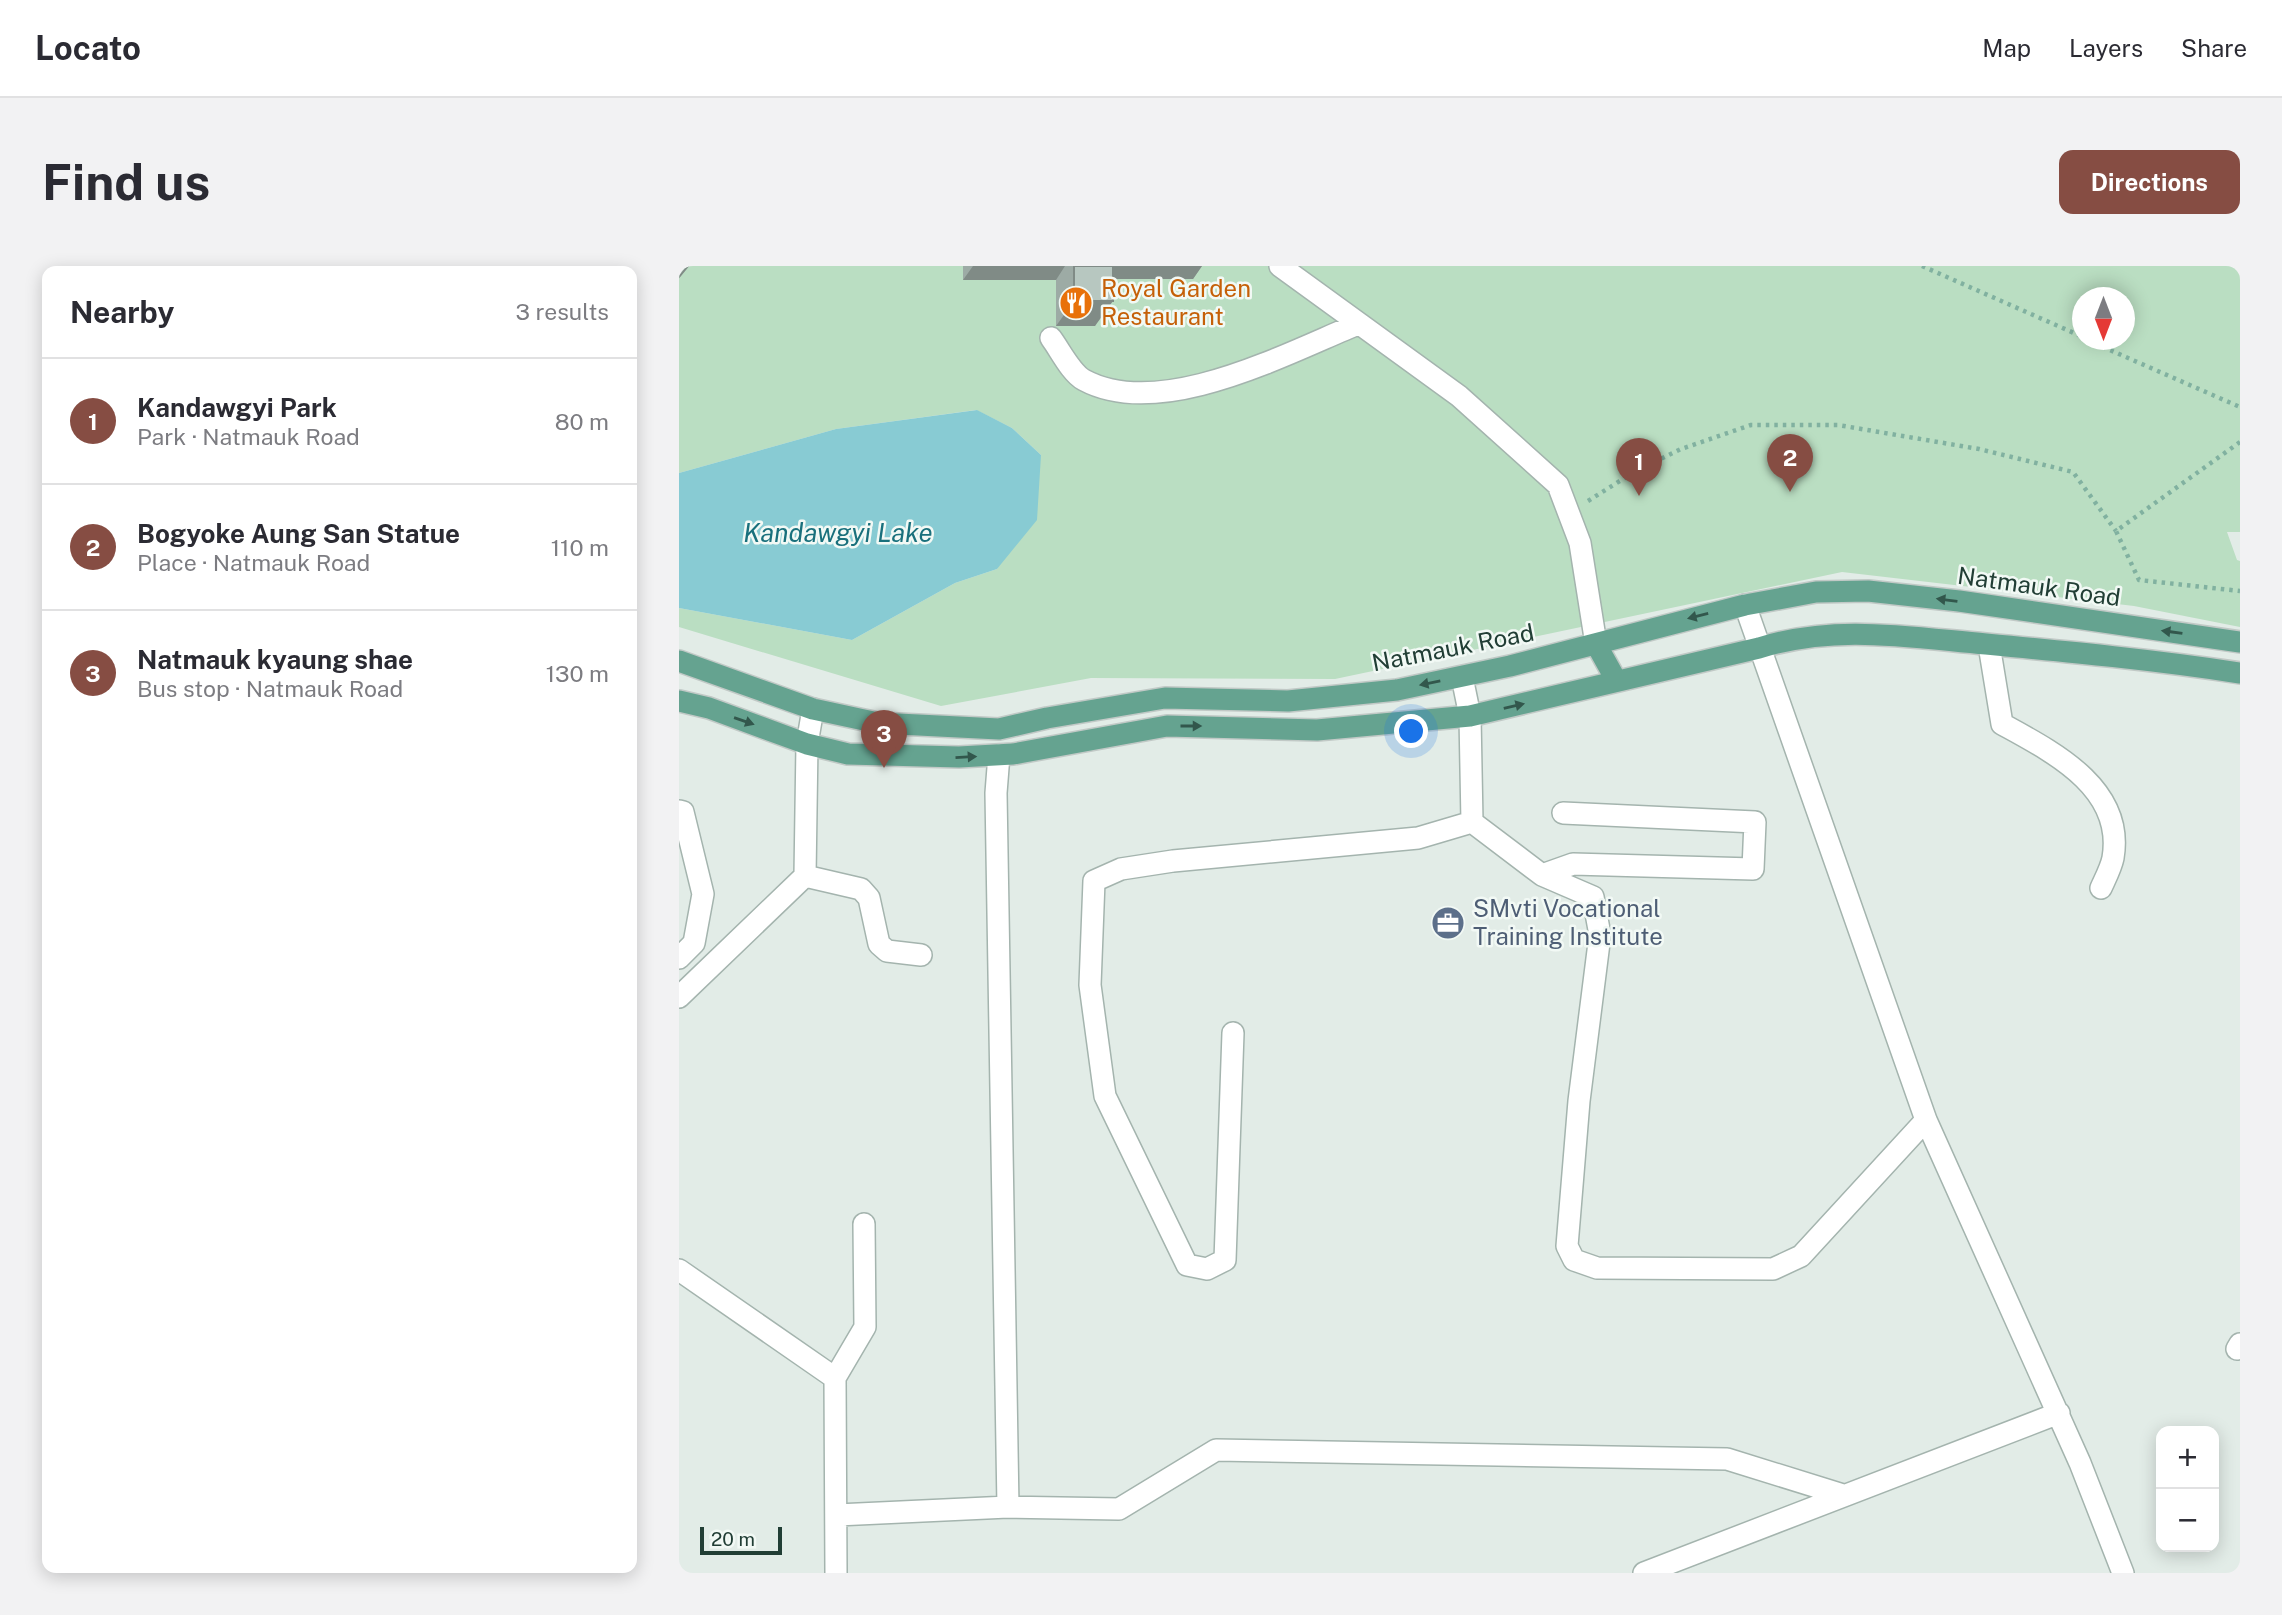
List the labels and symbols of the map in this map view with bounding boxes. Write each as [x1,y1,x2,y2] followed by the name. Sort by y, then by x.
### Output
[1101,274,1251,330] place label: Royal Garden Restaurant
[1057,284,1095,322] restaurant icon: Royal Garden Restaurant
[2072,287,2135,350] north arrow
[1767,434,1813,492] pin: 2
[1616,438,1662,496] pin: 1
[743,517,933,548] water label: Kandawgyi Lake
[1956,561,2122,611] street label: Natmauk Road
[1936,595,1958,606] one-way arrow
[1687,611,1709,622] one-way arrow
[1369,618,1536,676] street label: Natmauk Road
[2161,627,2183,638] one-way arrow
[1419,678,1441,689] one-way arrow
[1503,700,1525,711] one-way arrow
[861,710,907,768] pin: 3
[1394,714,1428,748] your location
[734,716,755,727] one-way arrow
[1180,720,1202,732] one-way arrow
[955,751,977,762] one-way arrow
[1473,894,1663,950] place label: SMvti Vocational Training Institute
[1429,904,1467,942] office icon: SMvti Vocational Training Institute
[700,1524,782,1556] scale bar

